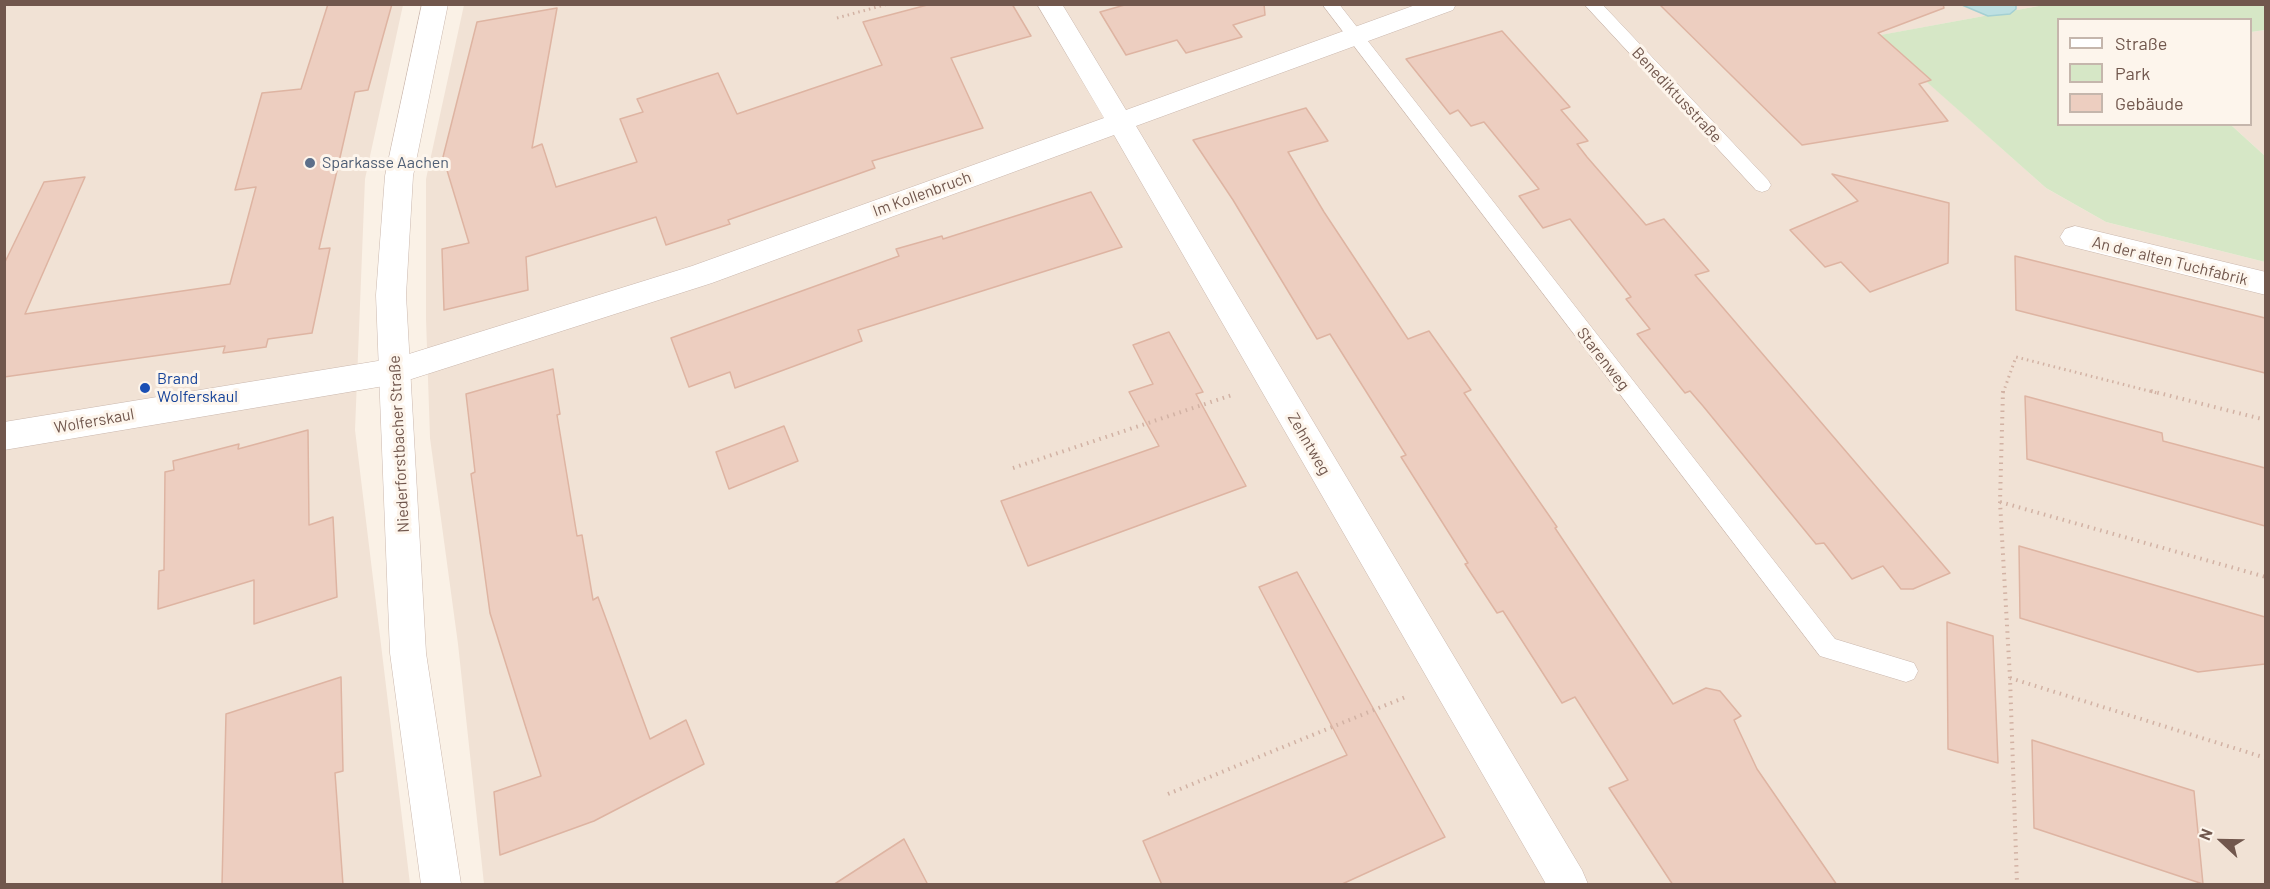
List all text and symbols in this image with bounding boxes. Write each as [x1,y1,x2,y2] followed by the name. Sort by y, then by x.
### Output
[2057,18,2252,126] legend
[2115,32,2167,54] text: Straße
[1628,43,1726,147] street label: Benediktusstraße
[2115,62,2150,84] text: Park
[2115,92,2184,114] text: Gebäude
[322,153,449,173] place label: Sparkasse Aachen
[303,156,317,170] marker: Sparkasse Aachen
[870,167,974,221] street label: Im Kollenbruch
[2090,232,2250,290] street label: An der alten Tuchfabrik
[1573,324,1633,394] street label: Starenweg
[385,355,413,533] street label: Niederforstbacher Straße
[157,369,238,407] place label: Brand Wolferskaul
[138,381,152,395] marker: Brand Wolferskaul
[52,405,136,437] street label: Wolferskaul
[1284,409,1334,479] street label: Zehntweg
[2192,811,2252,871] north arrow
[2194,826,2216,843] text: N

